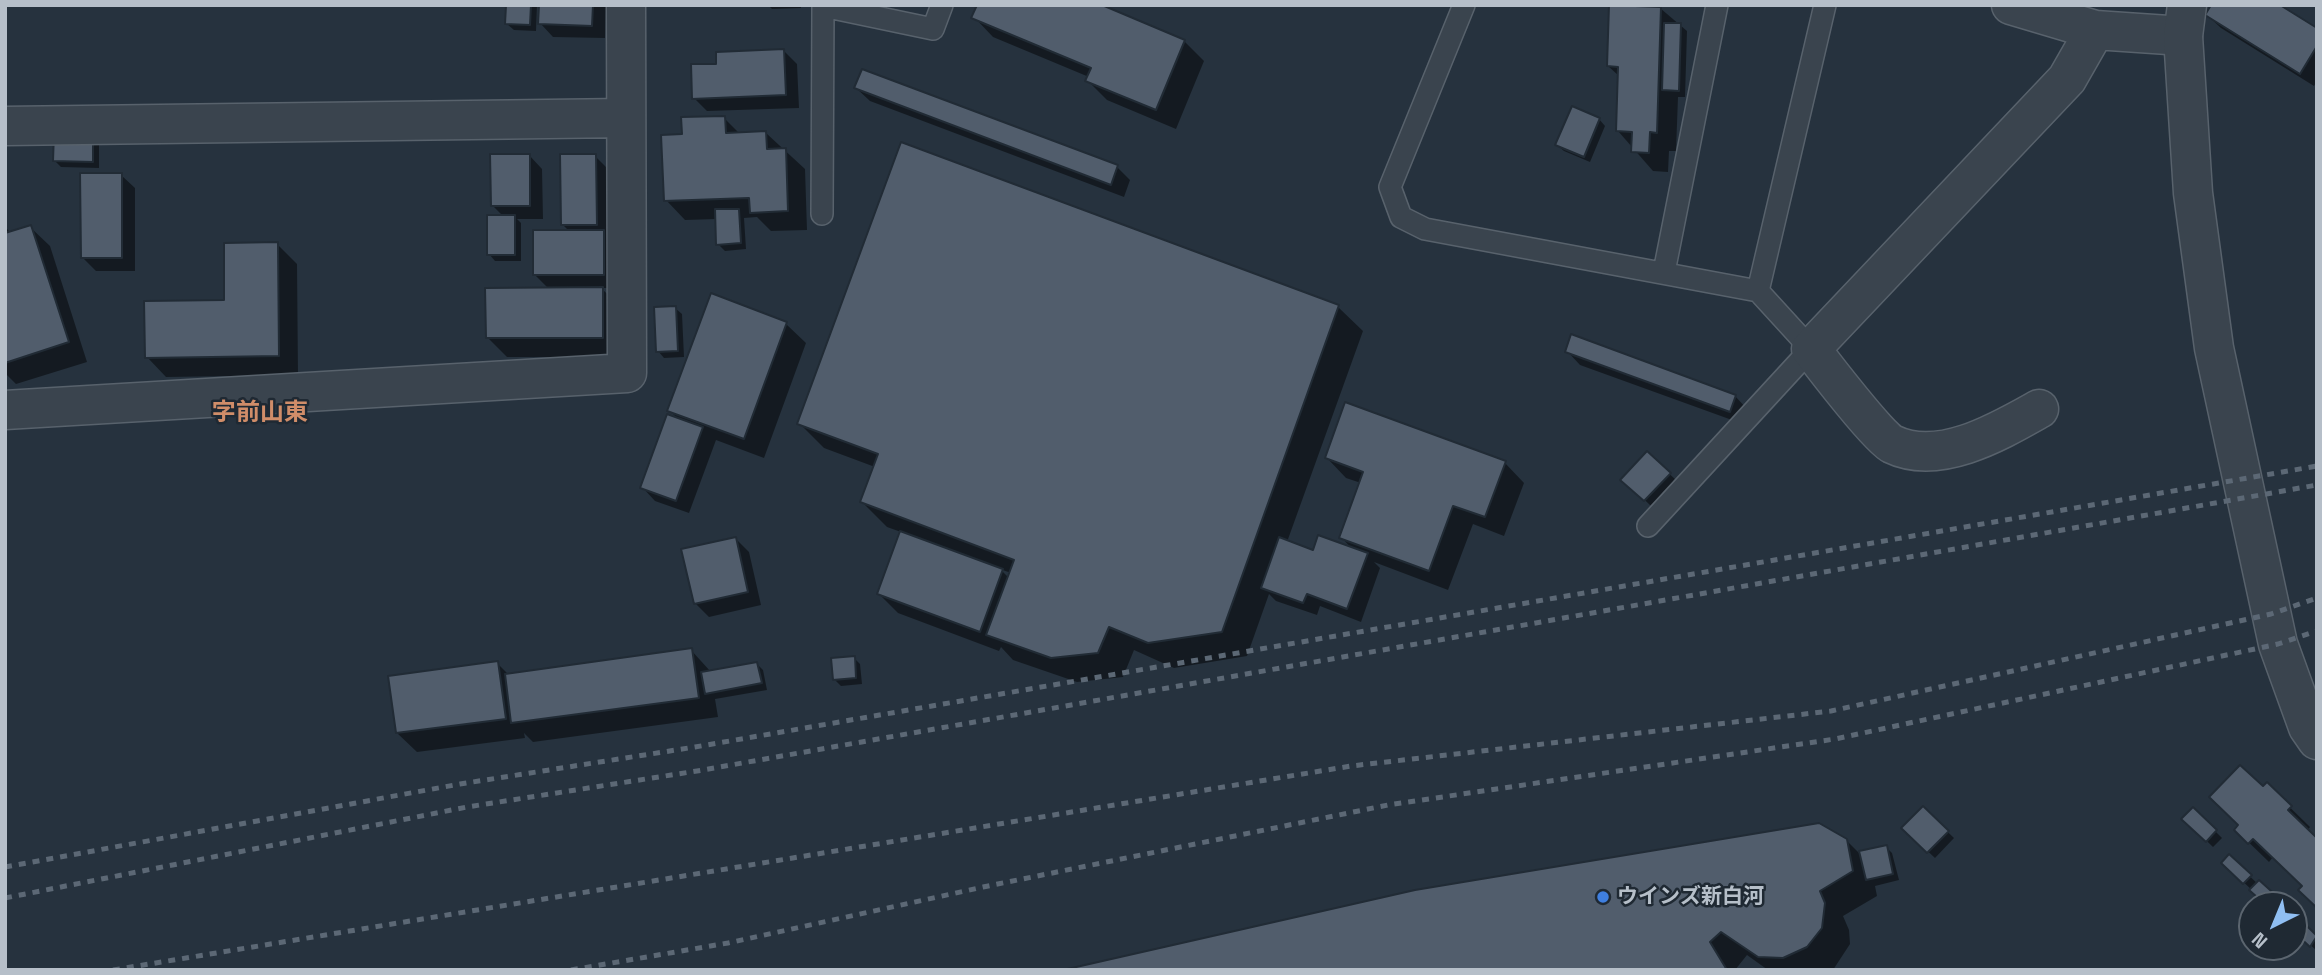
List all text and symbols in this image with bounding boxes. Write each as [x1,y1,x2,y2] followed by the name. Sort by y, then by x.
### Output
[212,399,308,427] district label: 字前山東
[1617,884,1764,910] place label: ウインズ新白河
[1595,889,1611,905] marker: ウインズ新白河
[2238,891,2308,961] north arrow
[2247,927,2273,954] text: N

